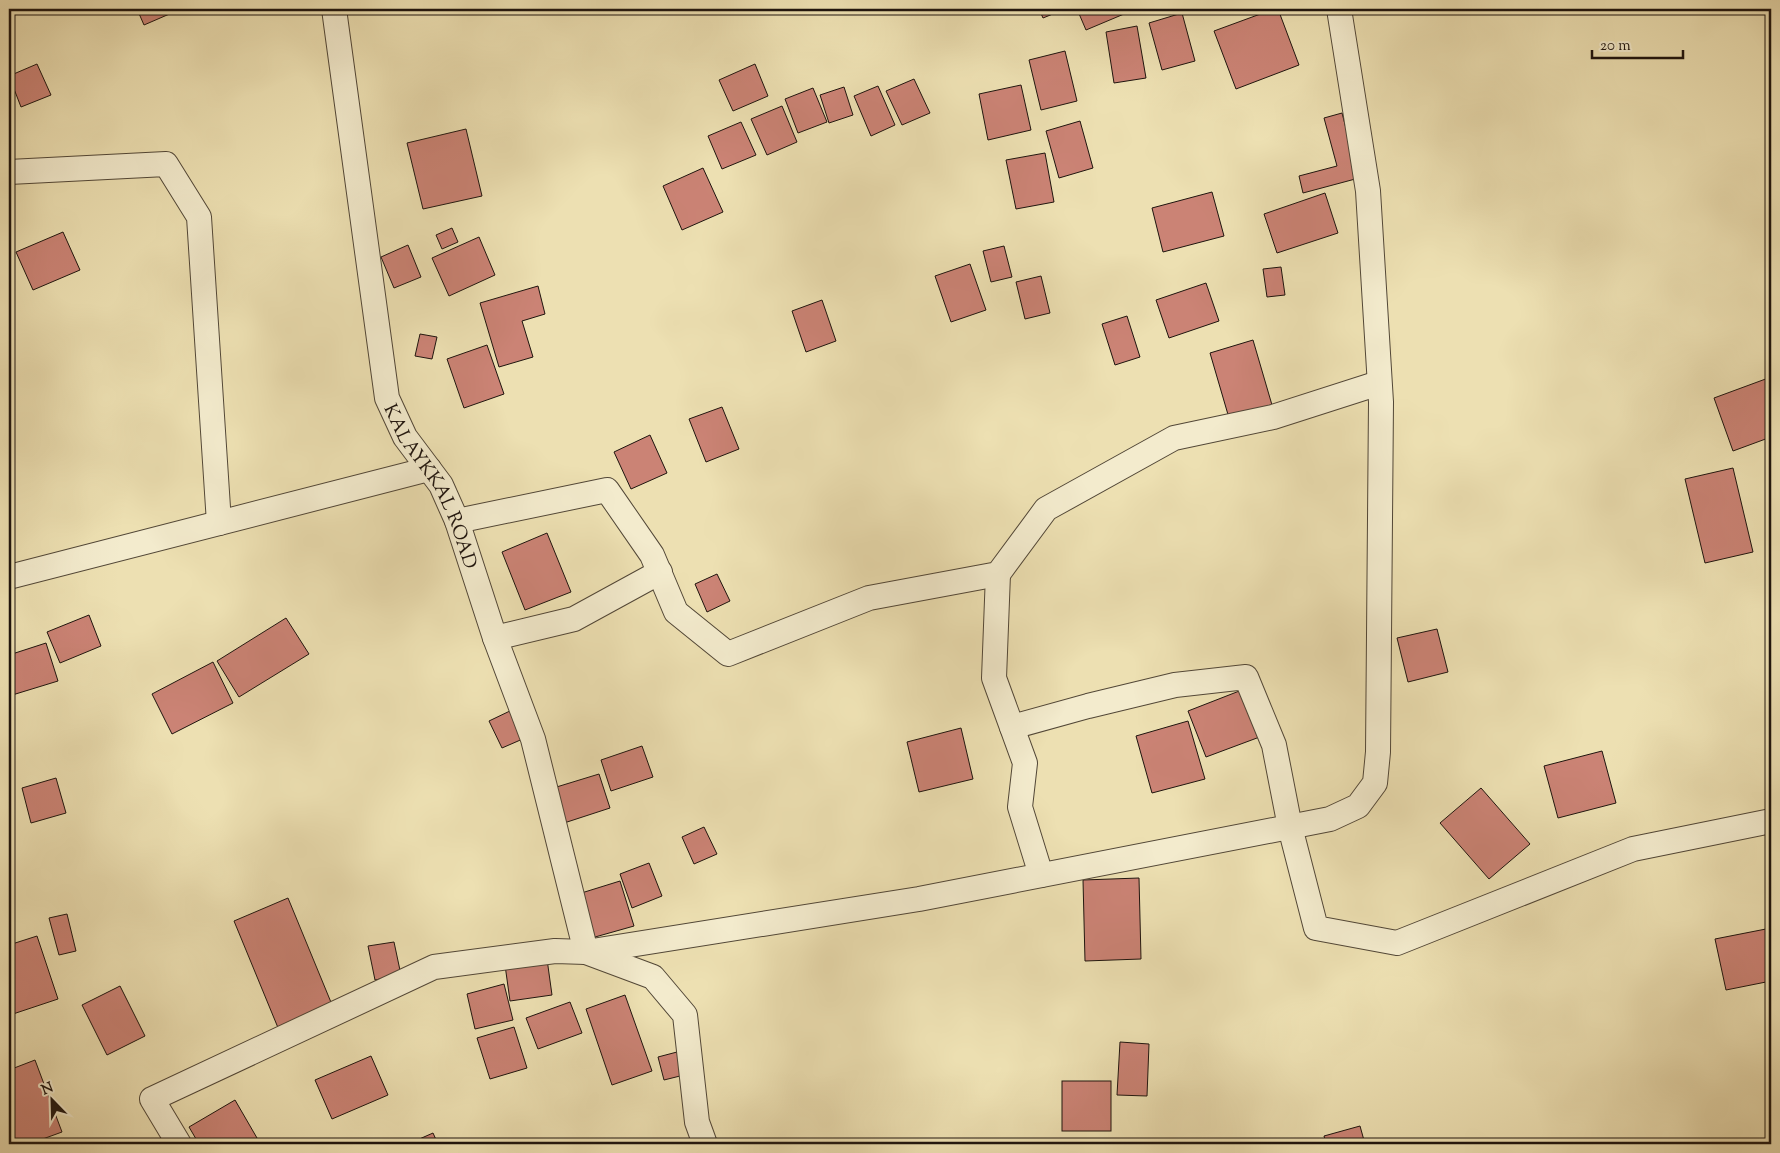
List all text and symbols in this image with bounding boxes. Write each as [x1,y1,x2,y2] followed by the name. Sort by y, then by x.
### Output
[1592,28,1684,60] scale bar
[1600,36,1631,57] text: 20 m
[376,400,483,573] street label: KALAYKKAL ROAD
[28,1076,78,1126] north arrow
[39,1078,57,1101] text: N

